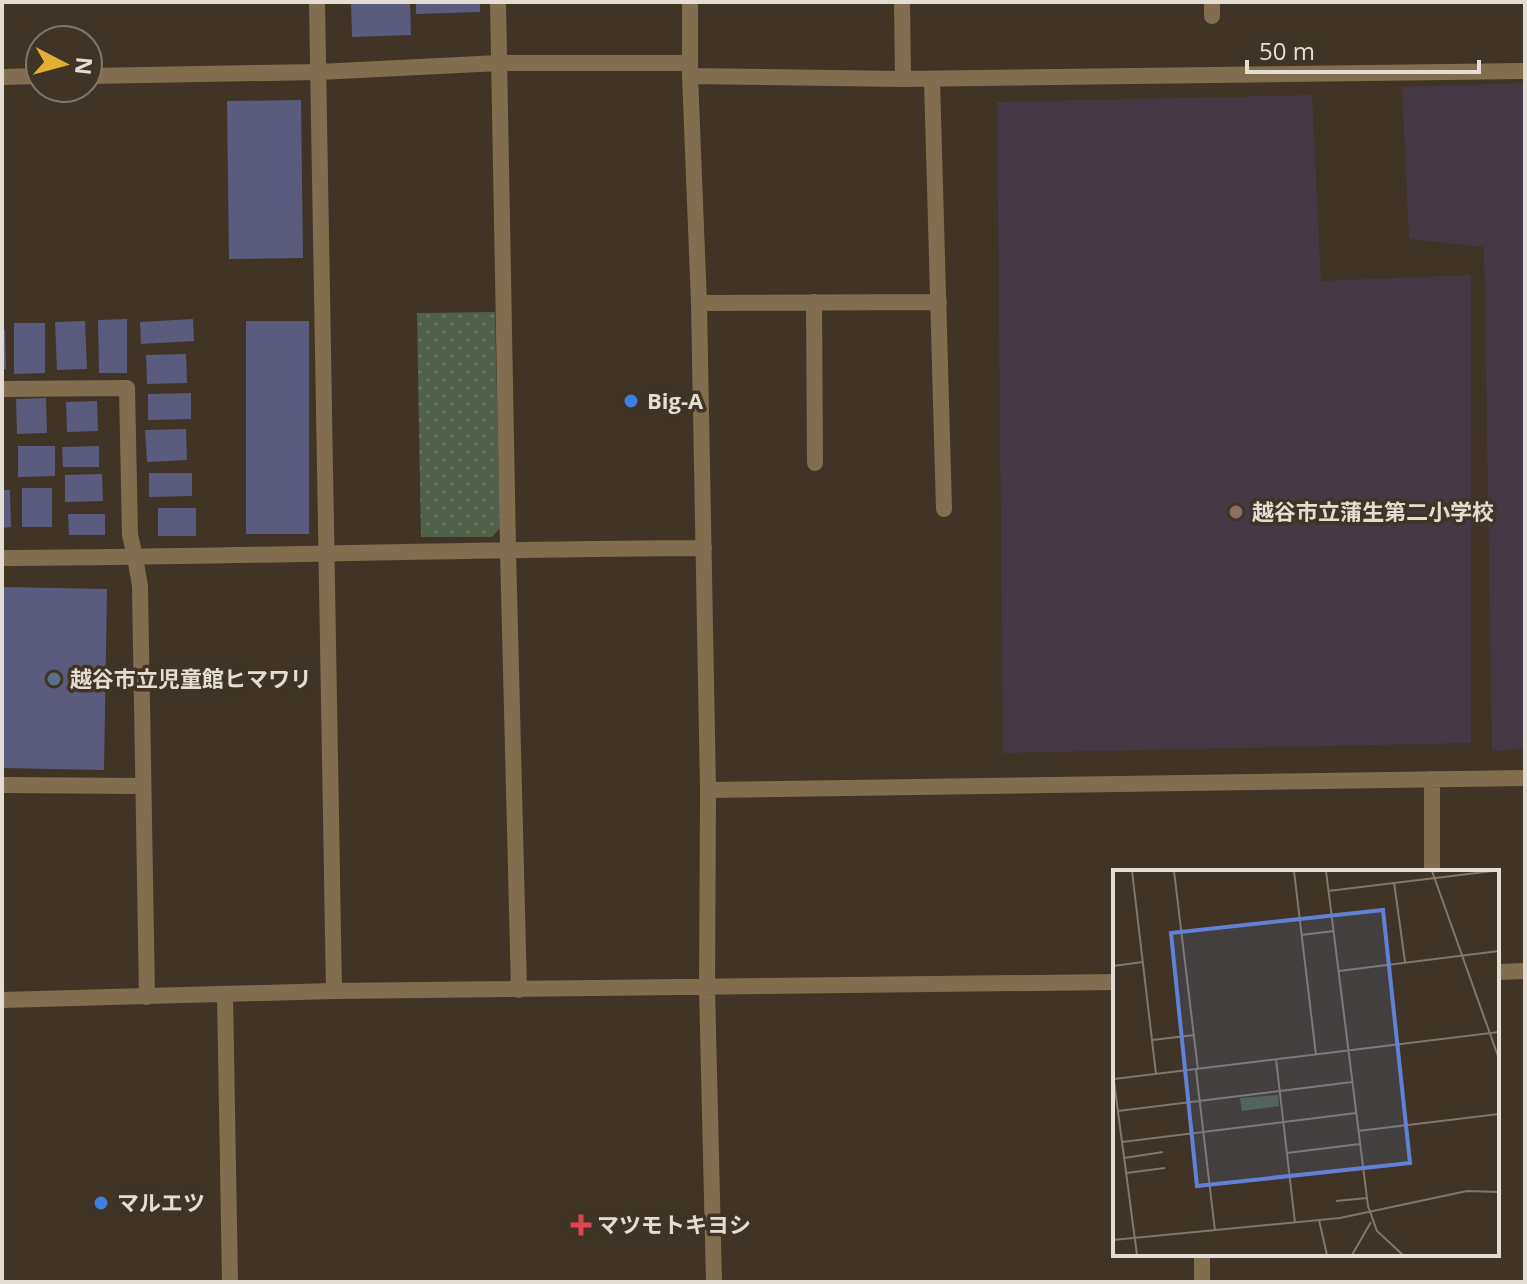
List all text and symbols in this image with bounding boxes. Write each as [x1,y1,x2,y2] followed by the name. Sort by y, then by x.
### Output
[24,24,104,104] north arrow
[1247,24,1479,74] scale bar
[1259,34,1315,67] text: 50 m
[69,56,101,77] text: N
[647,385,704,415] place label: Big-A
[622,392,640,410] marker: Big-A
[1252,496,1494,526] place label: 越谷市立蒲生第二小学校
[1227,503,1245,521] marker: 越谷市立蒲生第二小学校
[70,663,312,693] place label: 越谷市立児童館ヒマワリ
[45,670,63,688] marker: 越谷市立児童館ヒマワリ
[1113,870,1499,1256] inset map
[117,1187,205,1217] place label: マルエツ
[92,1194,110,1212] marker: マルエツ
[597,1209,751,1239] place label: マツモトキヨシ
[572,1216,590,1234] marker: マツモトキヨシ

